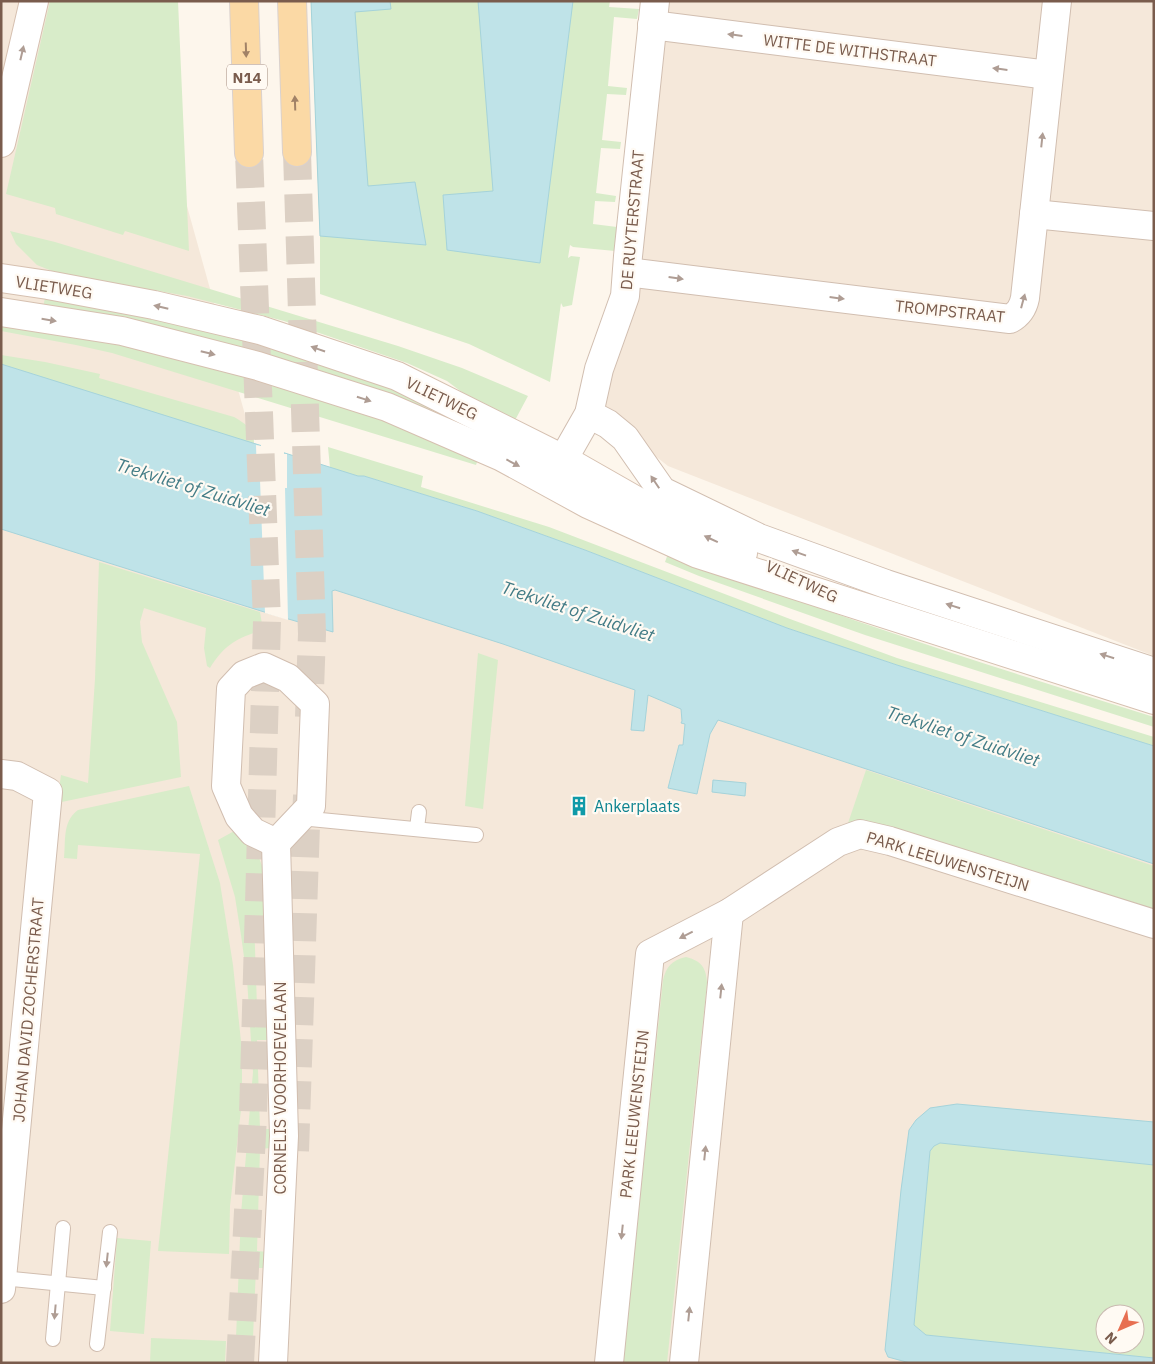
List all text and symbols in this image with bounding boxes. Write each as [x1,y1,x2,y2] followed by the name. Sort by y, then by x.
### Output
[762,29,938,71] street label: WITTE DE WITHSTRAAT
[726,31,742,39] one-way arrow
[242,42,250,58] one-way arrow
[18,46,26,61] one-way arrow
[227,64,267,90] road number: N14
[992,65,1008,73] one-way arrow
[291,95,299,111] one-way arrow
[1038,132,1046,148] one-way arrow
[616,149,648,291] street label: DE RUYTERSTRAAT
[14,271,94,303] street label: VLIETWEG
[668,274,684,282] one-way arrow
[829,294,845,302] one-way arrow
[1019,294,1027,309] one-way arrow
[894,295,1006,327] street label: TROMPSTRAAT
[153,303,168,311] one-way arrow
[42,316,58,324] one-way arrow
[310,345,325,352] one-way arrow
[201,349,216,357] one-way arrow
[403,372,481,424] street label: VLIETWEG
[357,396,372,404] one-way arrow
[113,453,274,522] water label: Trekvliet of Zuidvliet
[506,459,521,467] one-way arrow
[650,475,660,488] one-way arrow
[704,535,718,543] one-way arrow
[792,549,807,556] one-way arrow
[763,556,841,606] street label: VLIETWEG
[499,575,659,647] water label: Trekvliet of Zuidvliet
[945,601,960,609] one-way arrow
[1100,652,1115,660] one-way arrow
[884,700,1044,772] water label: Trekvliet of Zuidvliet
[568,795,590,817] building icon: Ankerplaats
[594,796,680,816] place label: Ankerplaats
[864,827,1032,895] street label: PARK LEEUWENSTEIJN
[8,897,48,1123] street label: JOHAN DAVID ZOCHERSTRAAT
[678,931,693,939] one-way arrow
[270,981,290,1195] street label: CORNELIS VOORHOEVELAAN
[717,983,725,999] one-way arrow
[615,1029,653,1199] street label: PARK LEEUWENSTEIJN
[701,1144,709,1160] one-way arrow
[618,1225,626,1241] one-way arrow
[103,1252,111,1268] one-way arrow
[51,1304,59,1320] one-way arrow
[1095,1304,1145,1354] north arrow
[685,1306,693,1322] one-way arrow
[1101,1328,1121,1348] text: N

